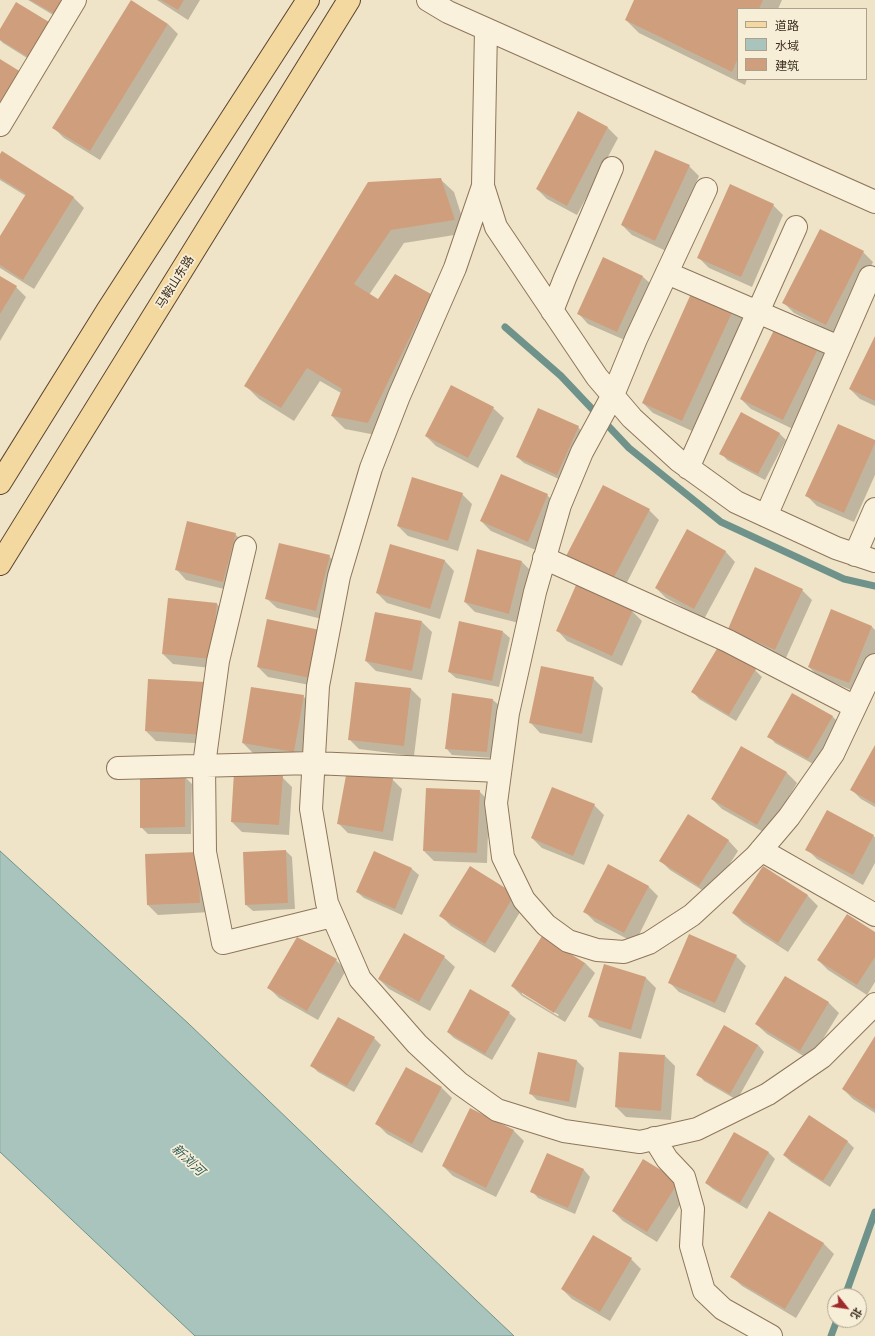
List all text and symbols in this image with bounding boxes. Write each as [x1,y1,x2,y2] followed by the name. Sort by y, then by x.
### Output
[737,8,867,80] legend
[775,17,799,33] text: 道路
[775,37,799,53] text: 水域
[775,57,799,73] text: 建筑
[153,253,197,311] street label: 马鞍山东路
[168,1141,208,1179] water label: 新浏河
[827,1288,867,1328] north arrow
[848,1305,866,1322] text: 北

